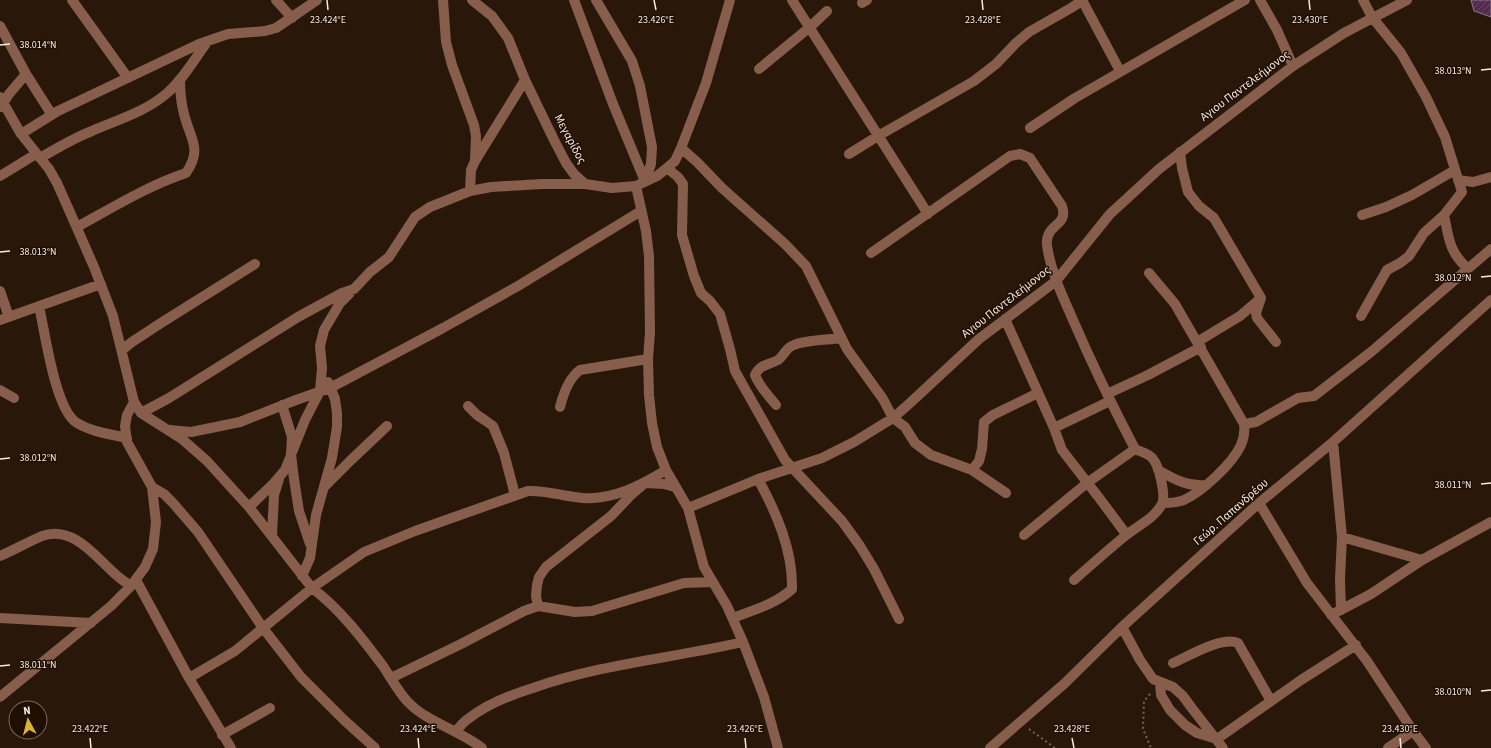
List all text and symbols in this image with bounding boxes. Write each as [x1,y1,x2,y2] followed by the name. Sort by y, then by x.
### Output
[310,13,346,27] text: 23.424°E
[638,13,674,27] text: 23.426°E
[965,13,1001,27] text: 23.428°E
[1292,13,1328,27] text: 23.430°E
[19,38,57,52] text: 38.014°N
[1196,46,1294,126] street label: Αγιου Παντελεήμονος
[1434,64,1472,78] text: 38.013°N
[550,111,590,167] street label: Μεγαρίδος
[19,245,57,259] text: 38.013°N
[958,262,1054,342] street label: Αγιου Παντελεήμονος
[1434,271,1472,285] text: 38.012°N
[19,451,57,465] text: 38.012°N
[1190,475,1272,549] street label: Γεώρ. Παπανδρέου
[1434,478,1472,492] text: 38.011°N
[19,658,57,672] text: 38.011°N
[1434,685,1472,699] text: 38.010°N
[8,700,48,740] north arrow
[22,703,31,718] text: N
[72,722,108,736] text: 23.422°E
[400,722,436,736] text: 23.424°E
[727,722,763,736] text: 23.426°E
[1054,722,1090,736] text: 23.428°E
[1382,722,1418,736] text: 23.430°E

